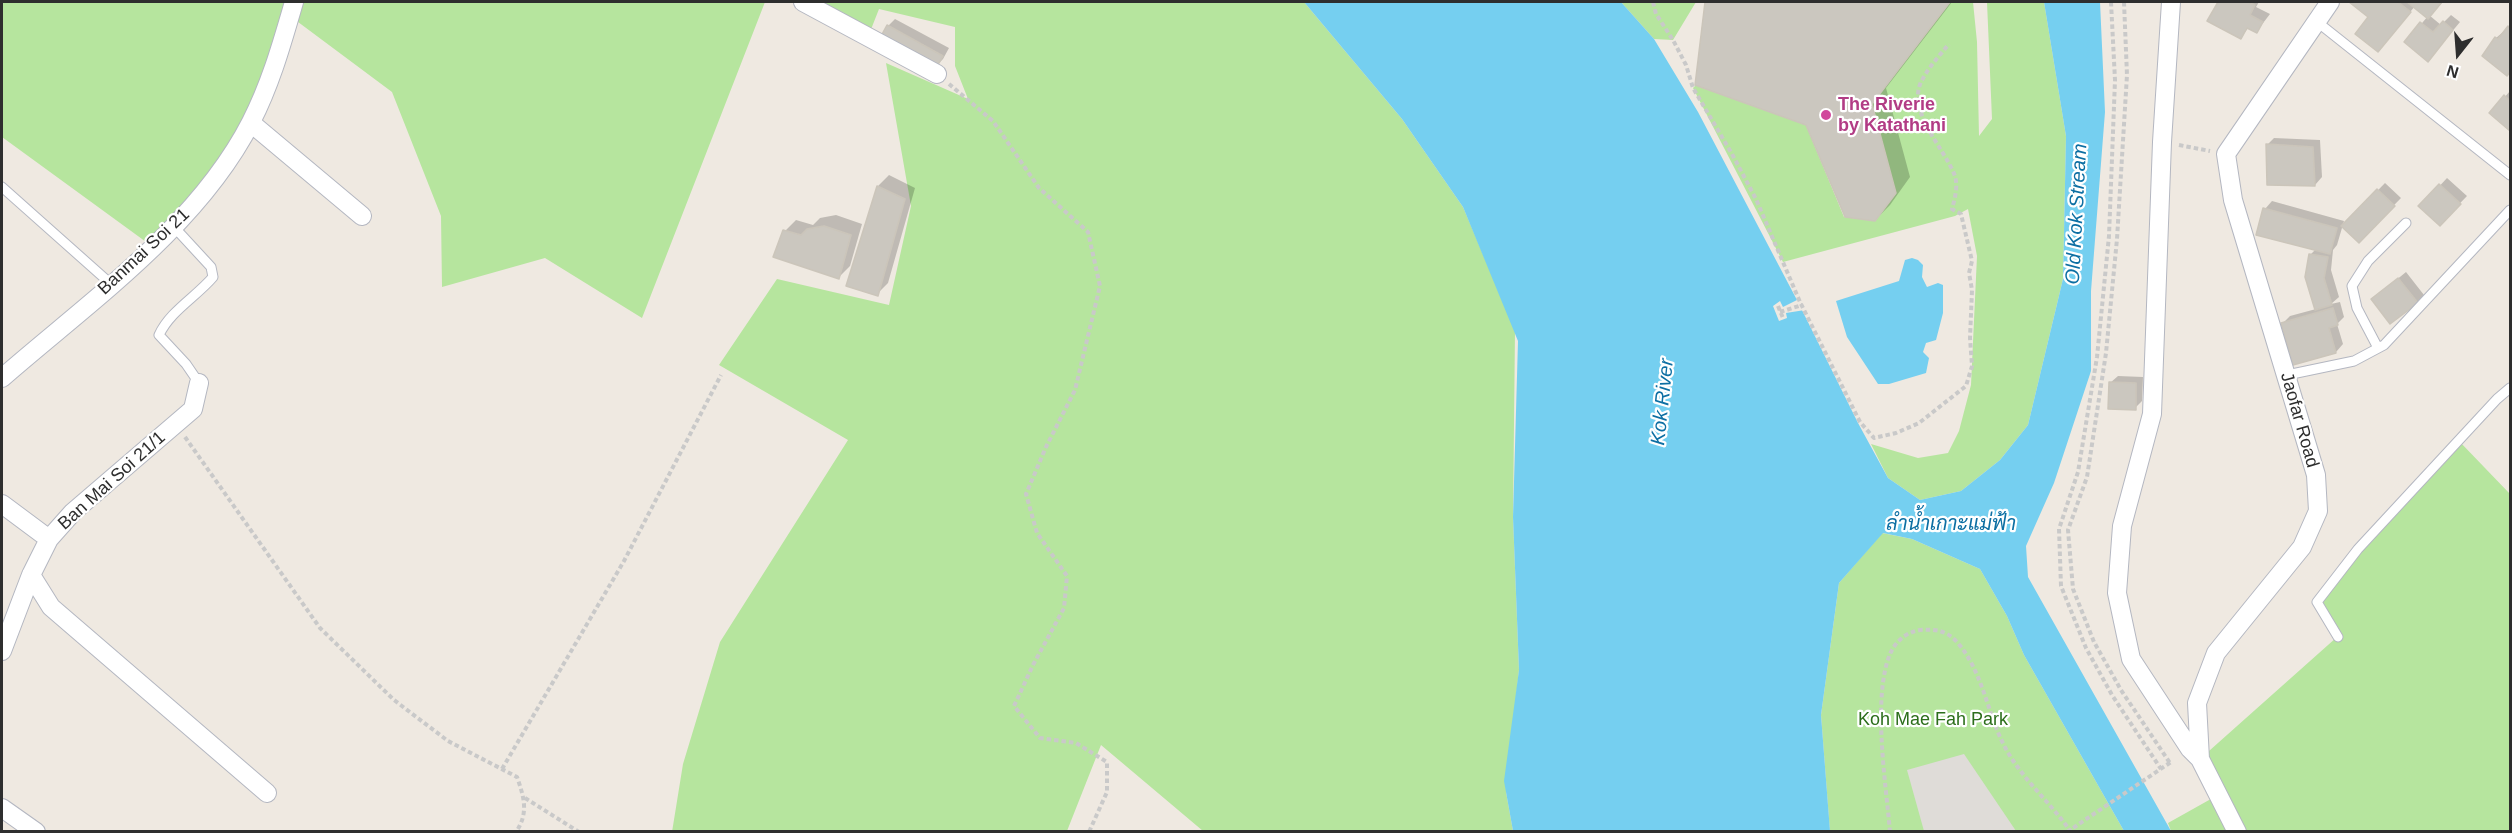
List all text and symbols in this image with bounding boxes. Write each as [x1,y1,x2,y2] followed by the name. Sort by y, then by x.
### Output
[2428,24,2488,84] north arrow
[2445,62,2461,82] text: N
[1838,94,1946,136] place label: The Riverie by Katathani
[1819,108,1833,122] marker: The Riverie by Katathani
[2061,143,2093,285] water label: Old Kok Stream
[94,204,194,300] street label: Banmai Soi 21
[1647,358,1679,446] water label: Kok River
[2275,370,2323,470] street label: Jaofar Road
[54,427,170,535] street label: Ban Mai Soi 21/1
[1886,512,2016,536] water label: ลำน้ำเกาะแม่ฟ้า
[1858,709,2008,731] park label: Koh Mae Fah Park

